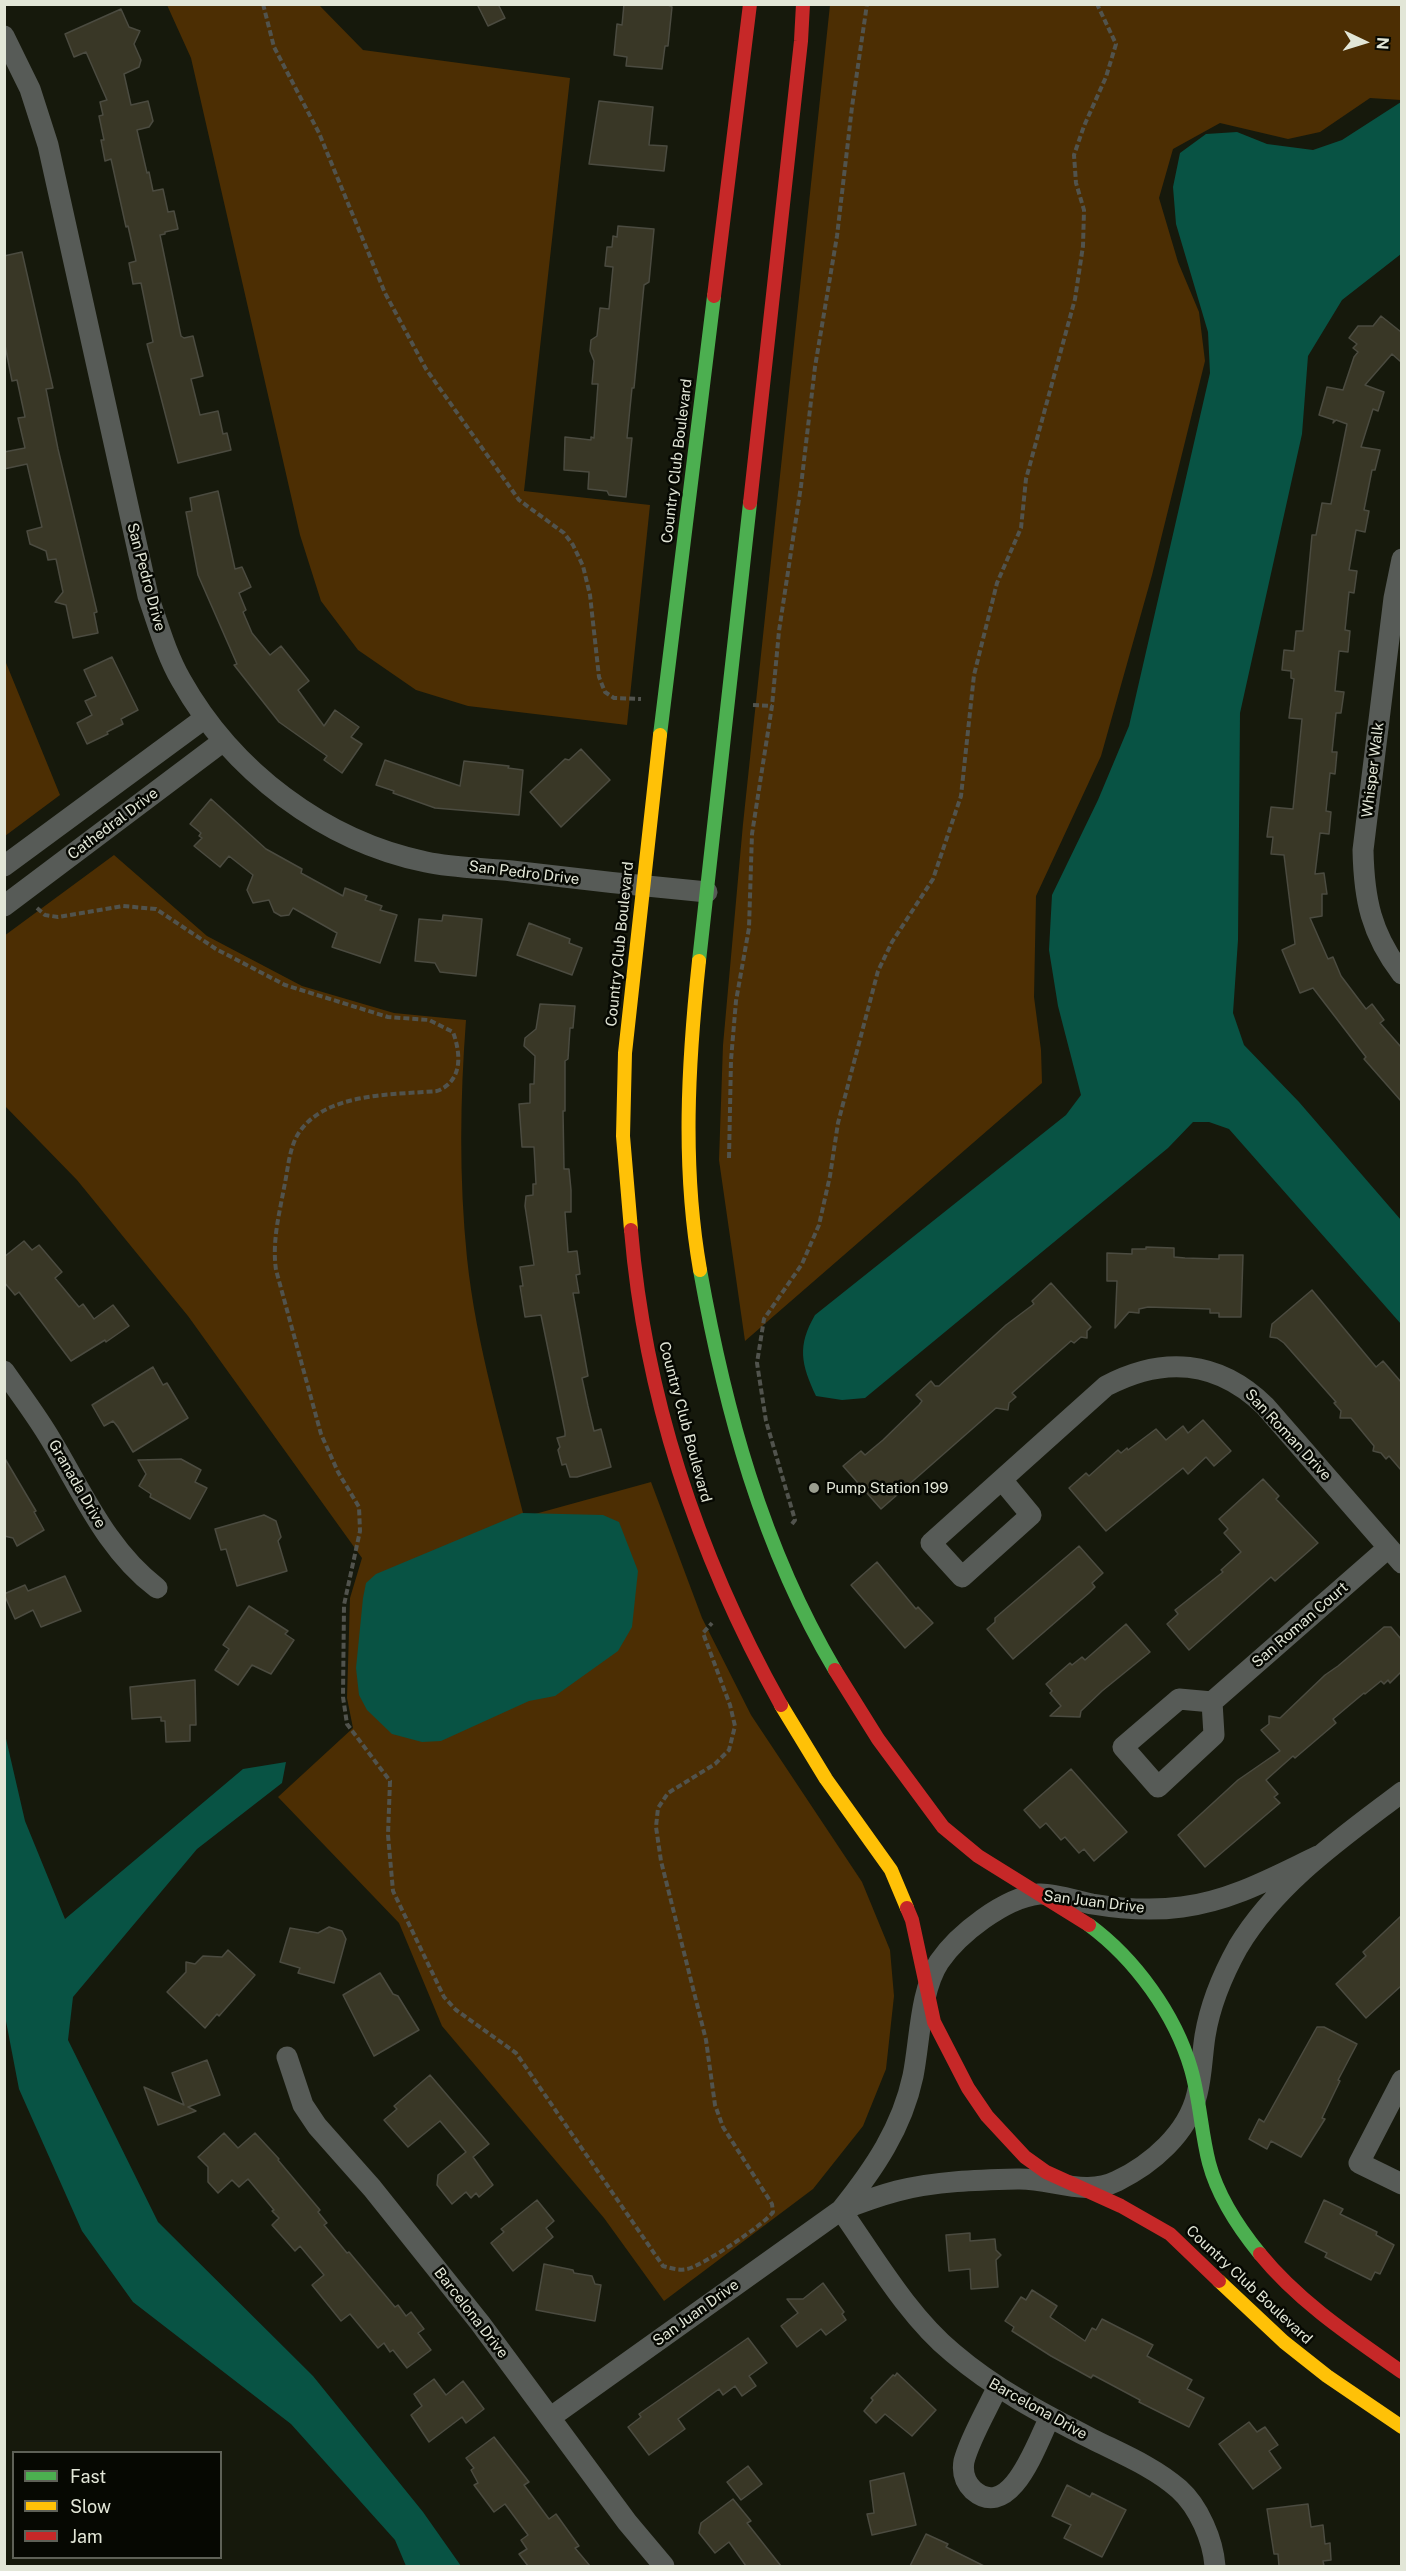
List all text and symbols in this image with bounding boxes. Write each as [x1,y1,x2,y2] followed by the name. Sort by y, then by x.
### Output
[1334,12,1394,72] north arrow
[1373,36,1392,50] text: N
[658,378,696,544] street label: Country Club Boulevard
[123,521,169,633] street label: San Pedro Drive
[1358,721,1388,819] street label: Whisper Walk
[64,784,162,864] street label: Cathedral Drive
[468,857,580,889] street label: San Pedro Drive
[602,861,638,1027] street label: Country Club Boulevard
[655,1340,715,1504] street label: Country Club Boulevard
[1241,1386,1335,1484] street label: San Roman Drive
[45,1437,109,1531] street label: Granada Drive
[826,1479,948,1497] place label: Pump Station 199
[807,1481,821,1495] marker: Pump Station 199
[1248,1578,1352,1672] street label: San Roman Court
[1042,1887,1146,1917] street label: San Juan Drive
[1182,2222,1316,2348] street label: Country Club Boulevard
[430,2264,512,2362] street label: Barcelona Drive
[650,2276,742,2350] street label: San Juan Drive
[986,2375,1090,2443] street label: Barcelona Drive
[12,2451,222,2559] legend
[70,2466,106,2487] text: Fast
[70,2496,111,2517] text: Slow
[70,2526,103,2547] text: Jam

